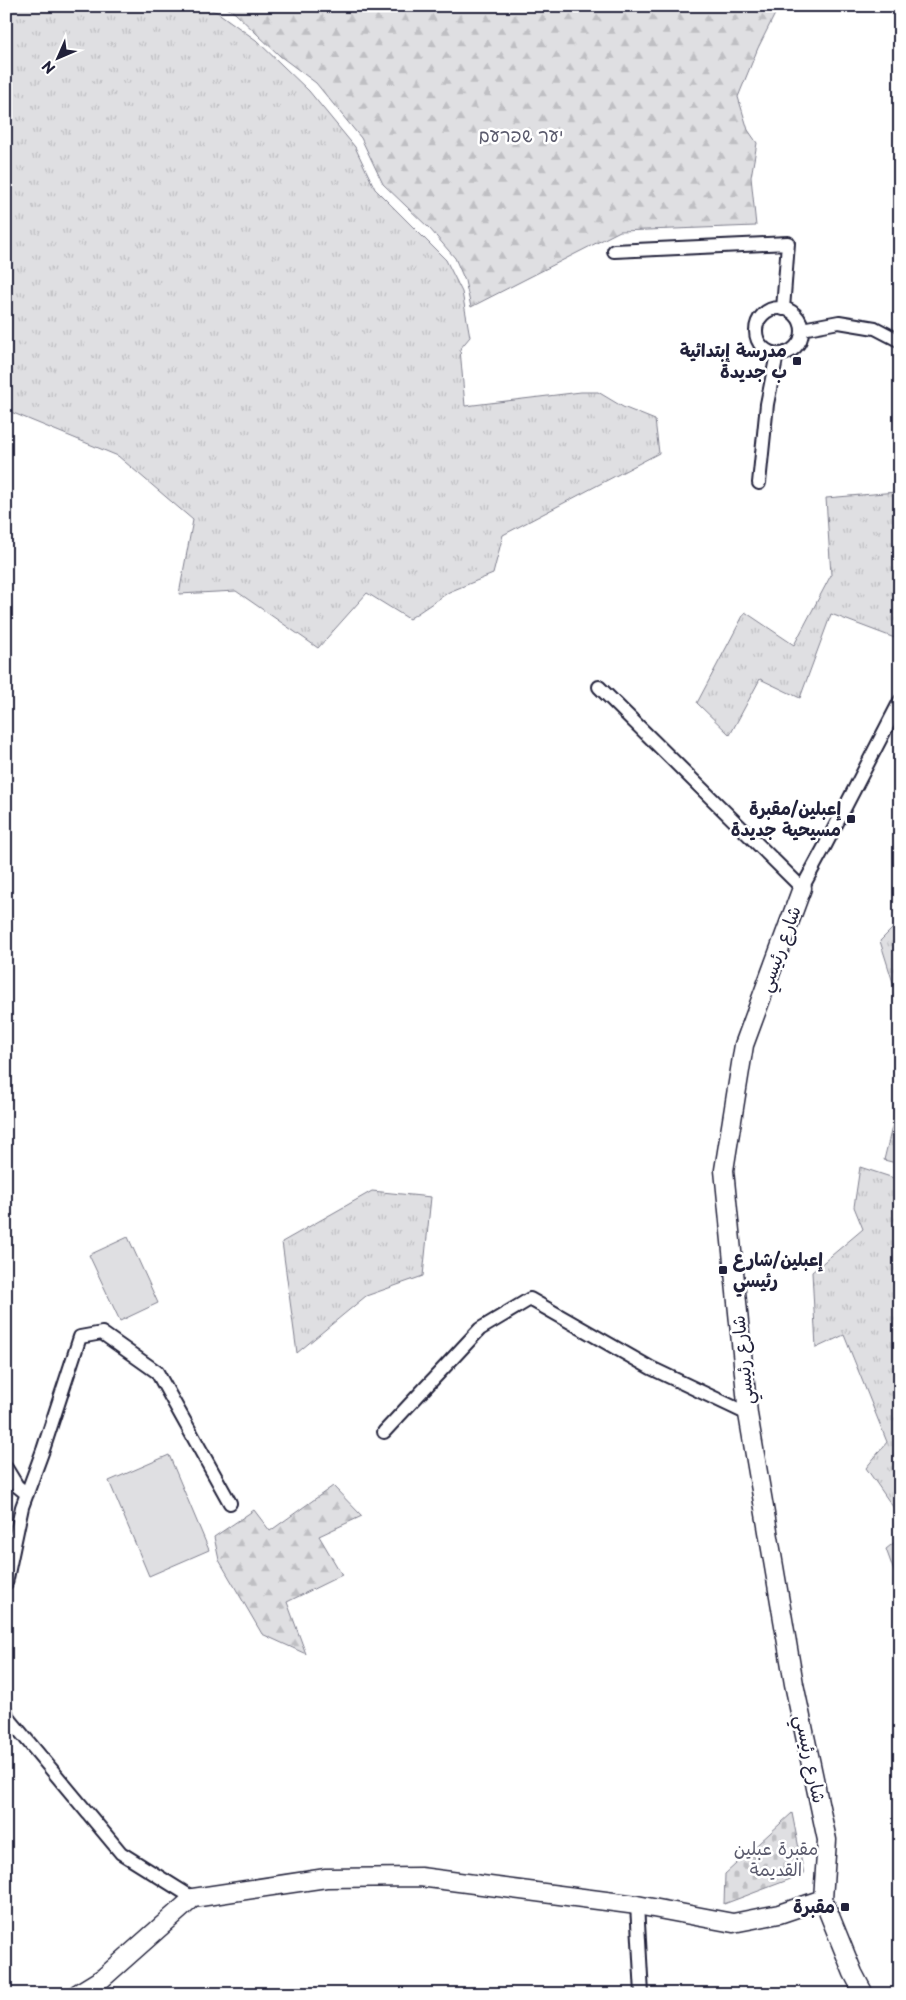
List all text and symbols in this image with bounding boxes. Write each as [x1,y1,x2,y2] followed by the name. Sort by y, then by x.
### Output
[32,32,82,82] north arrow
[37,56,60,79] text: N
[479,121,563,148] park label: יער שפרעם
[680,336,787,384] place label: مدرسة إبتدائية ب جديدة
[791,355,803,367] marker: مدرسة إبتدائية ب جديدة
[731,794,841,842] place label: إعبلين/مقبرة مسيحية جديدة
[845,813,857,825] marker: إعبلين/مقبرة مسيحية جديدة
[751,902,810,997] street label: شارع رئيسي
[733,1245,823,1297] place label: إعبلين/شارع رئيسي
[717,1264,729,1276] marker: إعبلين/شارع رئيسي
[723,1314,764,1406] street label: شارع رئيسي
[785,1712,834,1806] street label: شارع رئيسي
[734,1834,818,1882] park label: مقبرة عبلين القديمة
[793,1892,835,1919] place label: مقبرة
[839,1901,851,1913] marker: مقبرة

